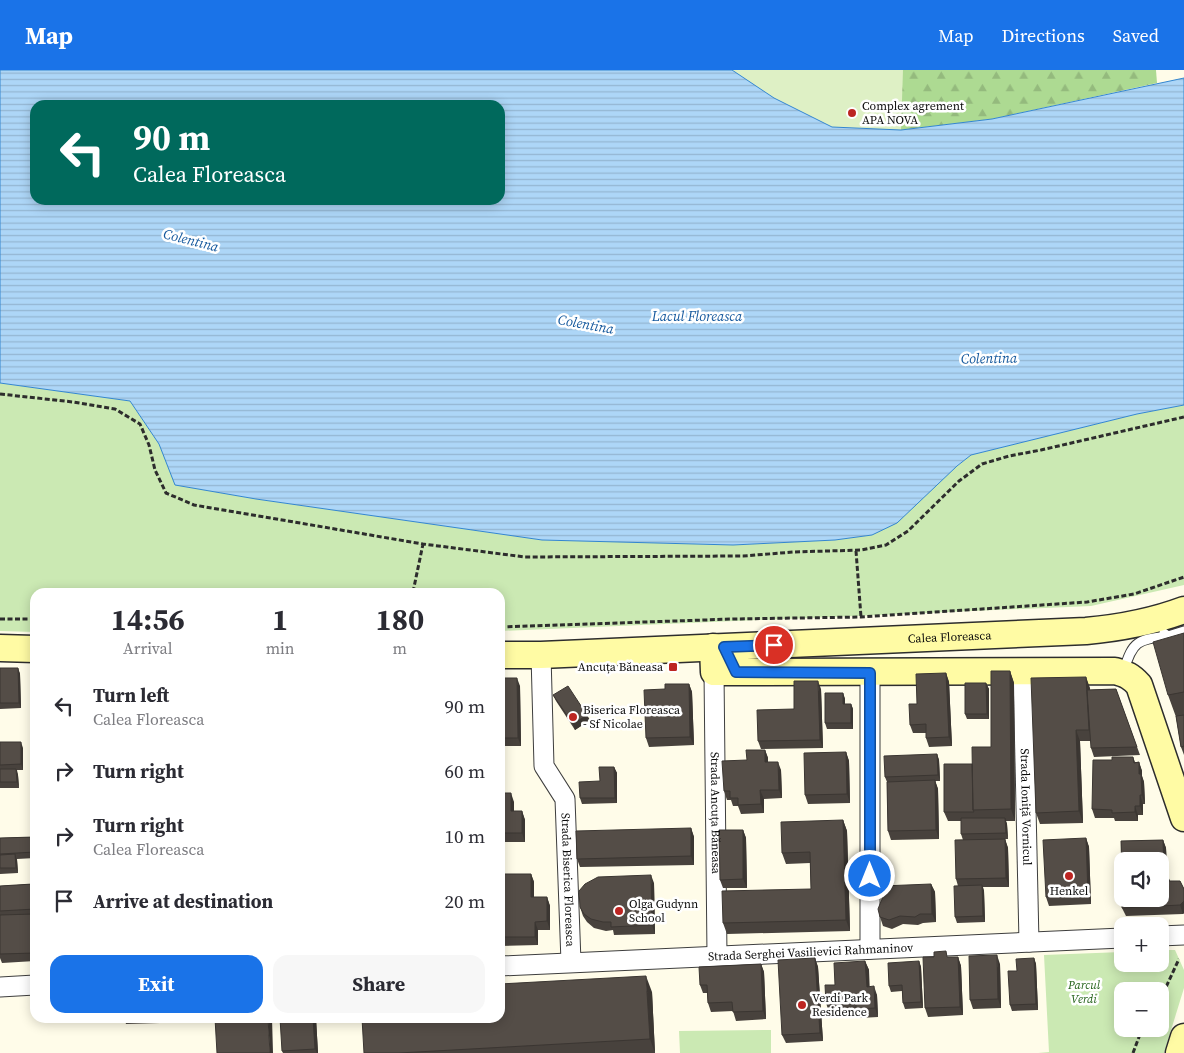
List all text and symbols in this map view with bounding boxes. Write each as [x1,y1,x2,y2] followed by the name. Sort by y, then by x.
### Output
[25,19,73,52] text: Map
[938,23,974,48] text: Map
[1002,23,1085,48] text: Directions
[1113,23,1159,48] text: Saved
[862,98,964,128] place label: Complex agrement APA NOVA
[846,107,858,119] marker: Complex agrement APA NOVA
[133,114,210,162] text: 90 m
[50,120,115,185] icon: left
[133,159,286,189] text: Calea Floreasca
[161,223,221,257] water label: Colentina
[651,306,743,326] water label: Lacul Floreasca
[556,309,616,339] water label: Colentina
[961,347,1018,368] water label: Colentina
[111,599,185,640] text: 14:56
[272,599,288,640] text: 1
[375,599,424,640] text: 180
[753,624,795,666] pin
[907,627,993,647] street label: Calea Floreasca
[760,631,788,659] icon: arrive
[123,637,173,659] text: Arrival
[266,637,295,659] text: min
[393,637,407,659] text: m
[578,659,664,675] place label: Ancuța Băneasa
[667,661,679,673] marker: Ancuța Băneasa
[93,682,169,708] text: Turn left
[50,692,78,720] icon: left
[444,693,485,719] text: 90 m
[583,702,681,732] place label: Biserica Floreasca - Sf Nicolae
[93,708,204,730] text: Calea Floreasca
[567,711,579,723] marker: Biserica Floreasca - Sf Nicolae
[1017,748,1035,866] street label: Strada Ioniță Vornicul
[707,752,724,875] street label: Strada Ancuța Băneasa
[50,757,78,785] icon: right
[93,758,184,784] text: Turn right
[444,758,485,784] text: 60 m
[93,812,184,838] text: Turn right
[558,813,578,948] street label: Strada Biserica Floreasca
[50,822,78,850] icon: right
[444,823,485,849] text: 10 m
[93,838,204,860] text: Calea Floreasca
[843,849,895,901] position arrow
[1114,852,1169,1037] map controls
[1114,852,1169,907] button: sound
[1063,870,1075,882] marker: Henkel
[1050,883,1089,899] place label: Henkel
[50,887,78,915] icon: arrive
[93,888,273,914] text: Arrive at destination
[444,888,485,914] text: 20 m
[629,896,698,926] place label: Olga Gudynn School
[613,905,625,917] marker: Olga Gudynn School
[1114,917,1169,972] button: +
[708,939,914,965] street label: Strada Serghei Vasilievici Rahmaninov
[50,955,263,1013] button: Exit
[273,955,485,1013] button: Share
[1067,977,1101,1007] park label: Parcul Verdi
[1114,982,1169,1037] button: −
[812,990,869,1020] place label: Verdi Park Residence
[796,999,808,1011] marker: Verdi Park Residence

